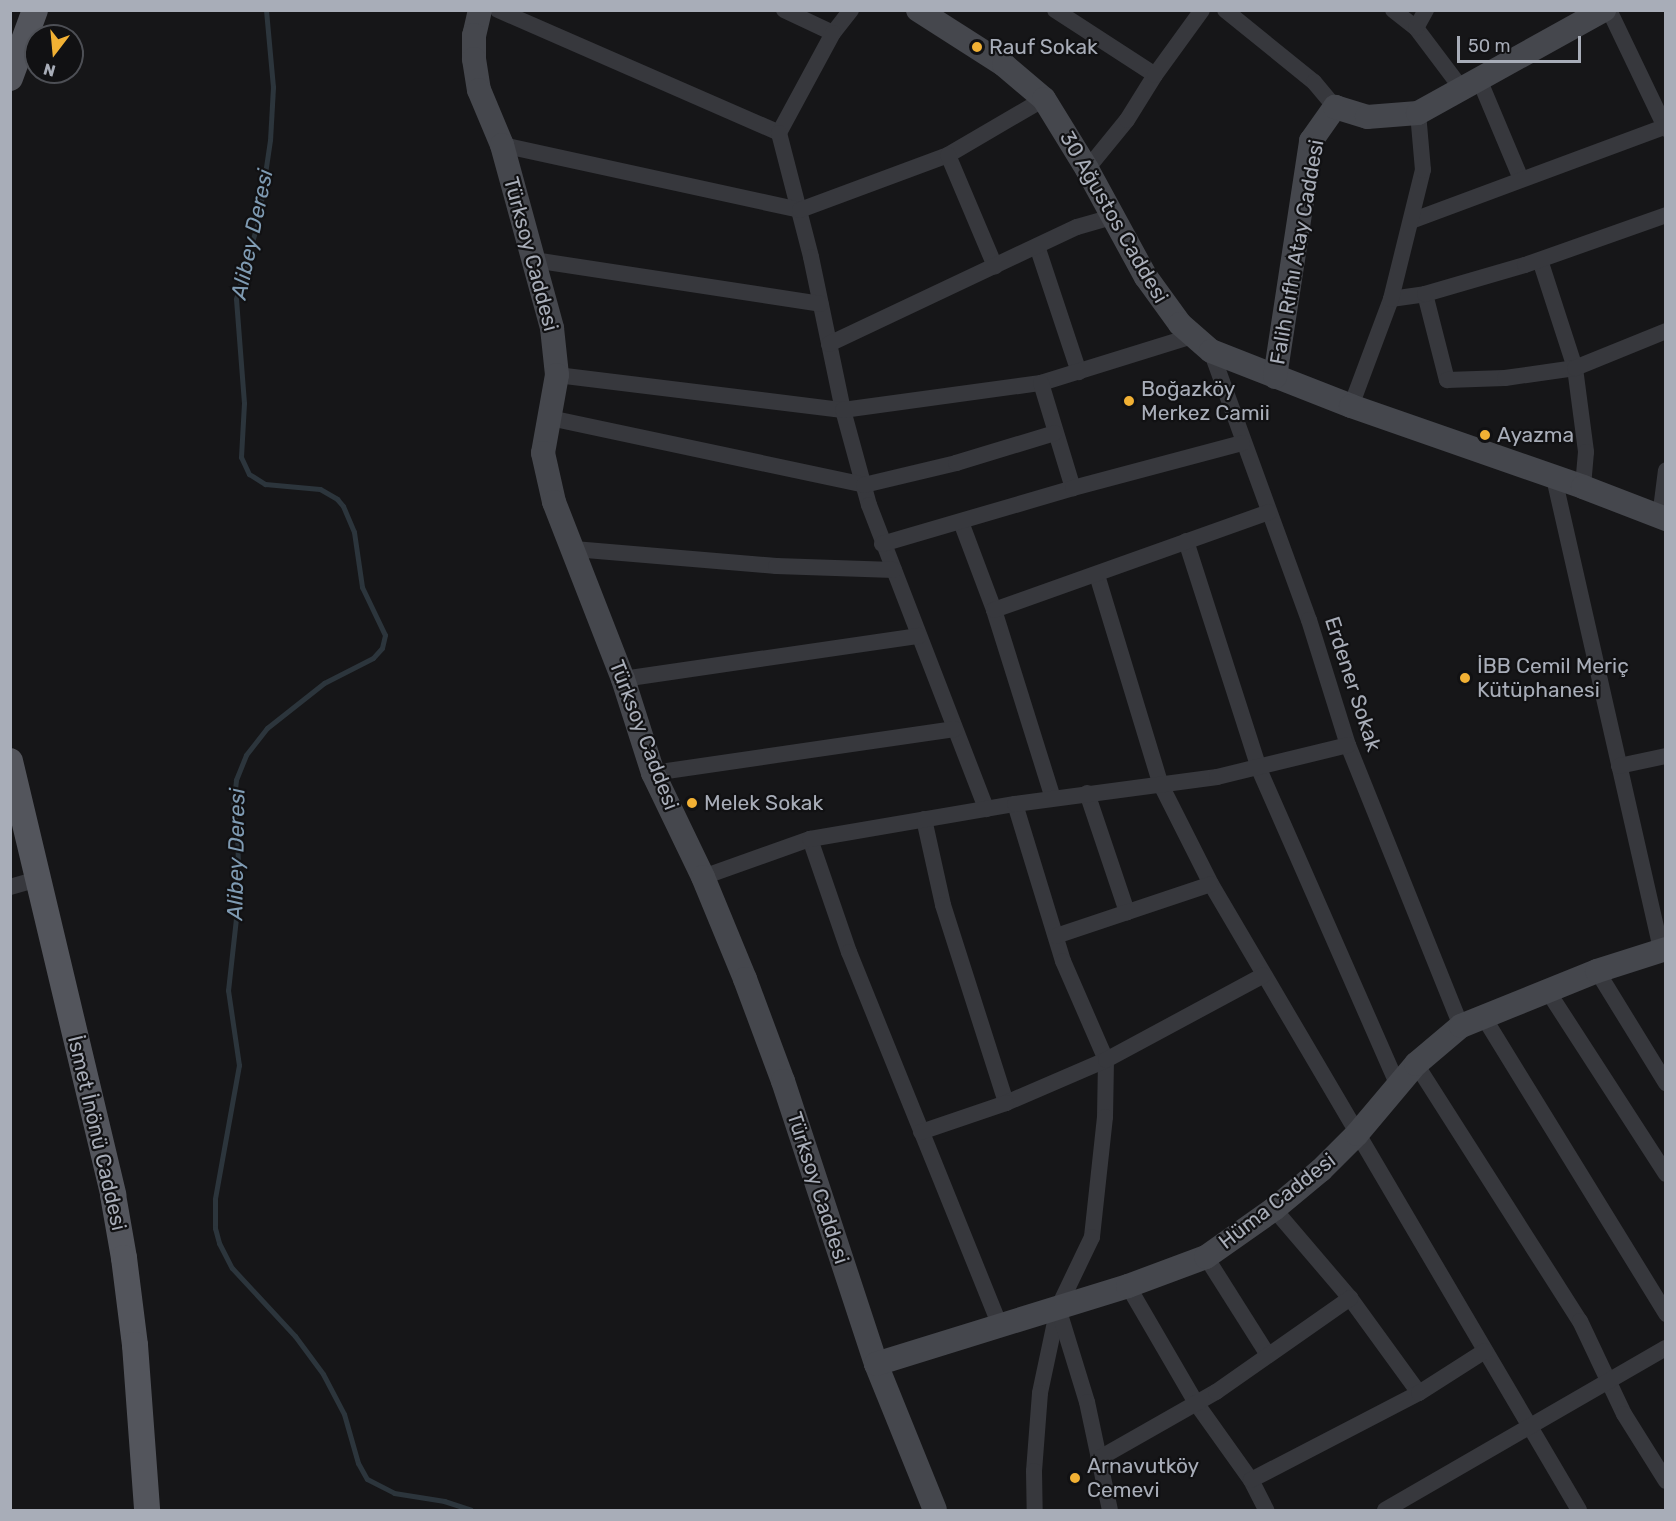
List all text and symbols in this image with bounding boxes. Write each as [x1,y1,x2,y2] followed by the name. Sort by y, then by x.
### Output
[24,24,84,84] north arrow
[1460,24,1584,62] scale bar
[989,34,1098,60] place label: Rauf Sokak
[1468,35,1511,57] text: 50 m
[970,40,984,54] marker: Rauf Sokak
[41,59,58,81] text: N
[1054,126,1174,308] street label: 30 Ağustos Caddesi
[1265,137,1329,367] street label: Falih Rıfhı Atay Caddesi
[225,166,279,302] water label: Alibey Deresi
[498,174,564,334] street label: Türksoy Caddesi
[1141,376,1270,426] place label: Boğazköy Merkez Camii
[1122,394,1136,408] marker: Boğazköy Merkez Camii
[1497,422,1574,448] place label: Ayazma
[1478,428,1492,442] marker: Ayazma
[1319,613,1387,755] street label: Erdener Sokak
[1477,653,1629,703] place label: İBB Cemil Meriç Kütüphanesi
[604,656,684,814] street label: Türksoy Caddesi
[1458,671,1472,685] marker: İBB Cemil Meriç Kütüphanesi
[222,787,250,921] water label: Alibey Deresi
[704,790,823,816] place label: Melek Sokak
[685,796,699,810] marker: Melek Sokak
[62,1033,132,1233] street label: İsmet İnönü Caddesi
[781,1109,855,1267] street label: Türksoy Caddesi
[1214,1148,1340,1254] street label: Hüma Caddesi
[1087,1453,1199,1503] place label: Arnavutköy Cemevi
[1068,1471,1082,1485] marker: Arnavutköy Cemevi

